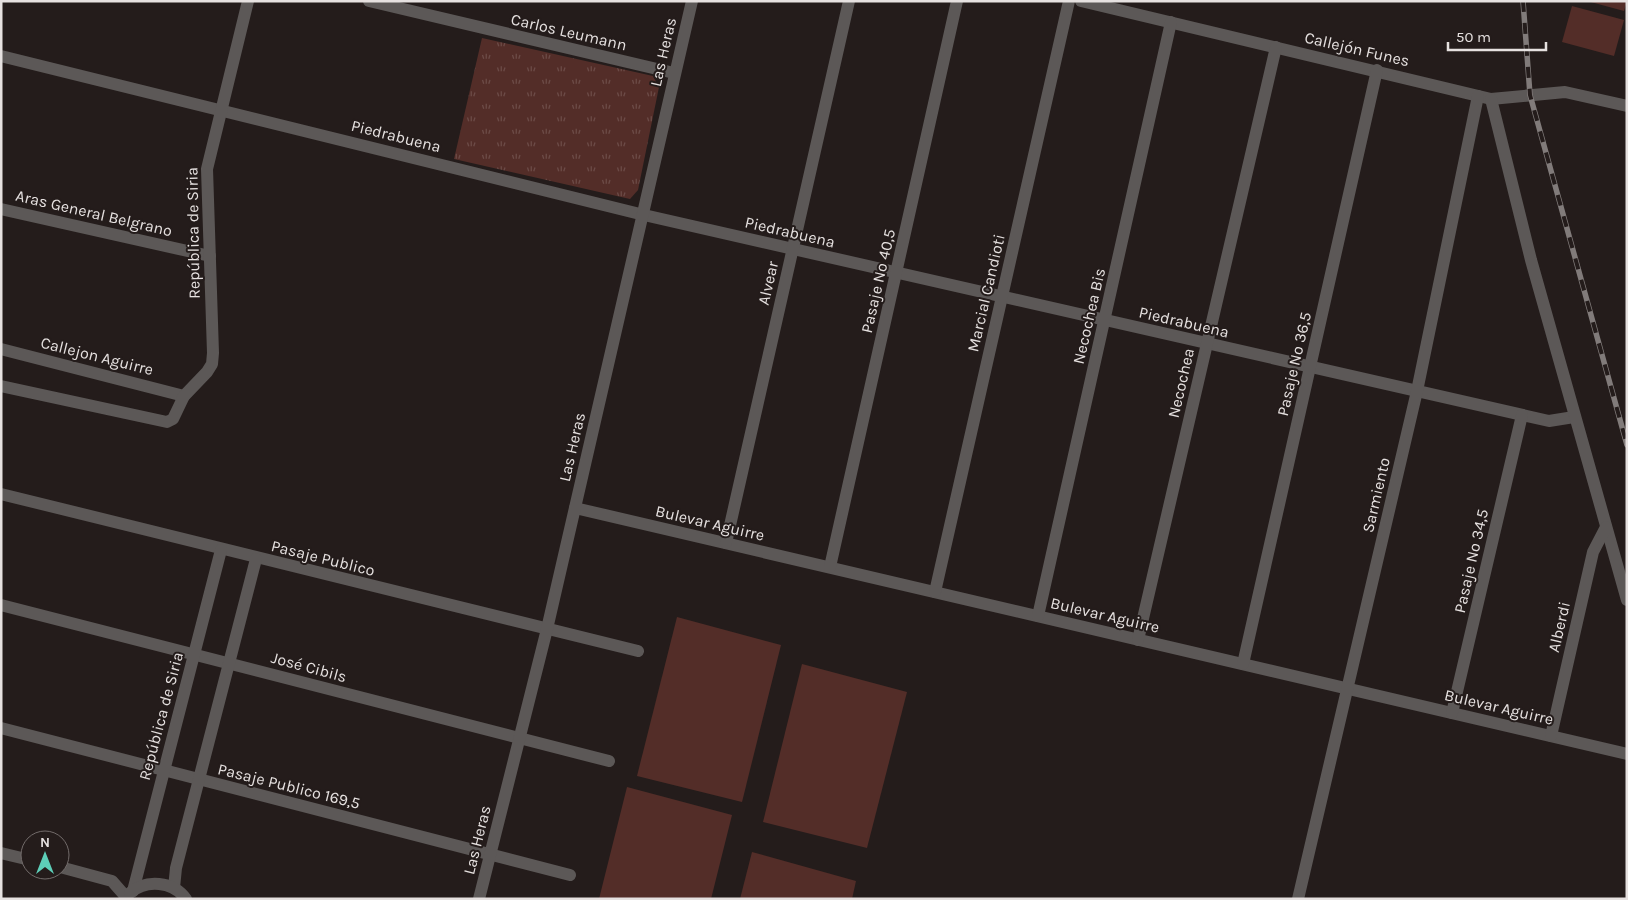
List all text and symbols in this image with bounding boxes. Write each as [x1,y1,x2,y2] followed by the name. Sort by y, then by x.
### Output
[509,9,629,55] street label: Carlos Leumann
[646,16,680,88] street label: Las Heras
[1448,20,1546,52] scale bar
[1303,28,1411,70] street label: Callejón Funes
[1456,28,1491,46] text: 50 m
[349,116,443,156] street label: Piedrabuena
[182,167,204,299] street label: República de Siria
[14,186,174,240] street label: Aras General Belgrano
[743,212,837,252] street label: Piedrabuena
[857,227,899,335] street label: Pasaje No 40,5
[963,232,1009,354] street label: Marcial Candioti
[754,259,782,307] street label: Alvear
[1069,266,1109,366] street label: Necochea Bis
[1137,302,1231,342] street label: Piedrabuena
[1273,310,1315,418] street label: Pasaje No 36,5
[39,333,155,379] street label: Callejon Aguirre
[1164,346,1198,420] street label: Necochea
[555,411,589,483] street label: Las Heras
[1358,456,1394,534] street label: Sarmiento
[654,501,766,545] street label: Bulevar Aguirre
[1450,507,1492,615] street label: Pasaje No 34,5
[269,536,377,580] street label: Pasaje Publico
[1049,593,1161,637] street label: Bulevar Aguirre
[1544,600,1574,654] street label: Alberdi
[269,648,349,686] street label: José Cibils
[135,650,187,782] street label: República de Siria
[1443,685,1555,729] street label: Bulevar Aguirre
[216,759,362,813] street label: Pasaje Publico 169,5
[459,804,495,876] street label: Las Heras
[20,830,70,880] north arrow
[40,834,50,851] text: N

